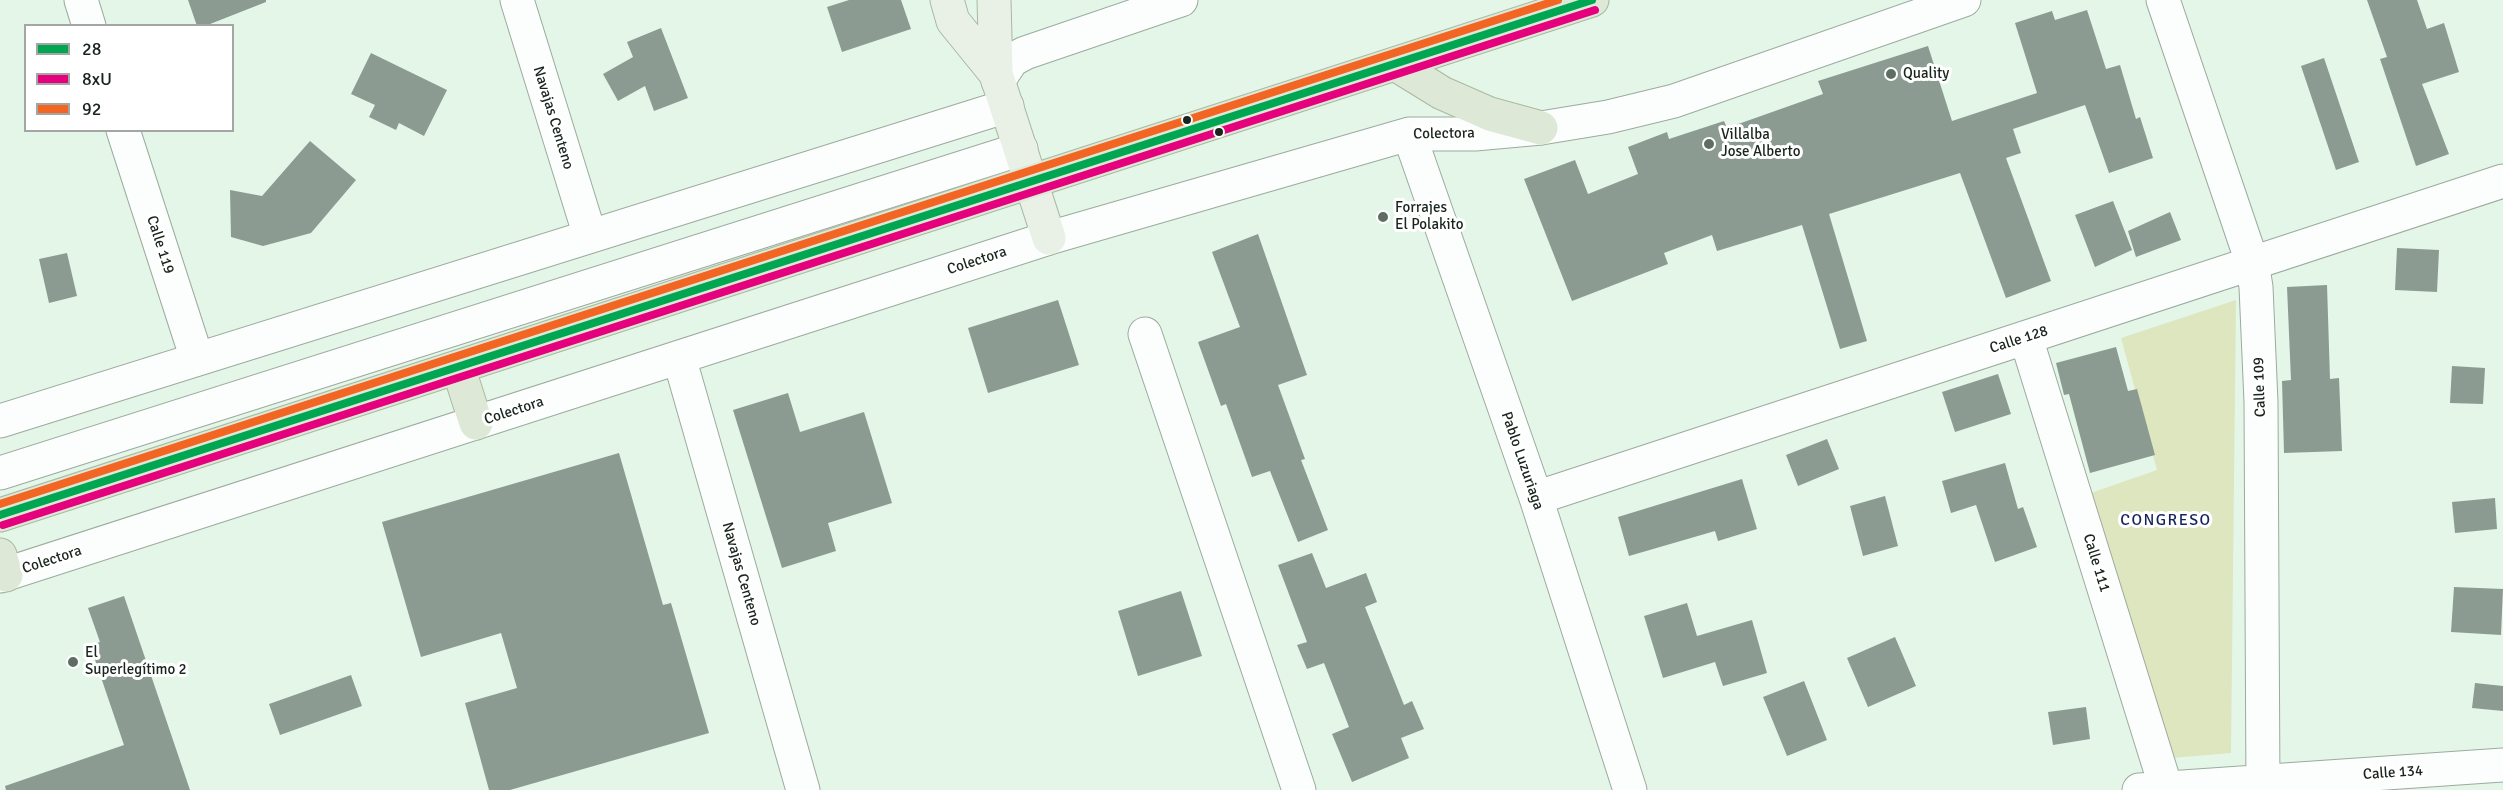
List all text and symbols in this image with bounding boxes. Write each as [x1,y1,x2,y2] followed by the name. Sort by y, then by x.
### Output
[24,24,234,132] legend
[82,38,101,60] text: 28
[529,64,577,172] street label: Navajas Centeno
[1903,65,1949,83] place label: Quality
[1884,67,1898,81] marker: Quality
[82,68,112,90] text: 8xU
[82,98,101,120] text: 92
[1181,114,1193,126] unlabelled marker
[1413,124,1475,144] street label: Colectora
[1213,126,1225,138] unlabelled marker
[1721,126,1800,161] place label: Villalba Jose Alberto
[1702,137,1716,151] marker: Villalba Jose Alberto
[1395,199,1463,234] place label: Forrajes El Polakito
[1376,210,1390,224] marker: Forrajes El Polakito
[142,214,178,276] street label: Calle 119
[945,243,1009,279] street label: Colectora
[1988,322,2050,358] street label: Calle 128
[2250,357,2270,417] street label: Calle 109
[482,393,546,429] street label: Colectora
[1497,410,1547,512] street label: Pablo Luzuriaga
[2120,511,2212,531] district label: CONGRESO
[718,520,764,628] street label: Navajas Centeno
[2079,532,2113,594] street label: Calle 111
[20,542,84,578] street label: Colectora
[85,644,187,679] place label: El Superlegítimo 2
[66,655,80,669] marker: El Superlegítimo 2
[2362,762,2424,784] street label: Calle 134

